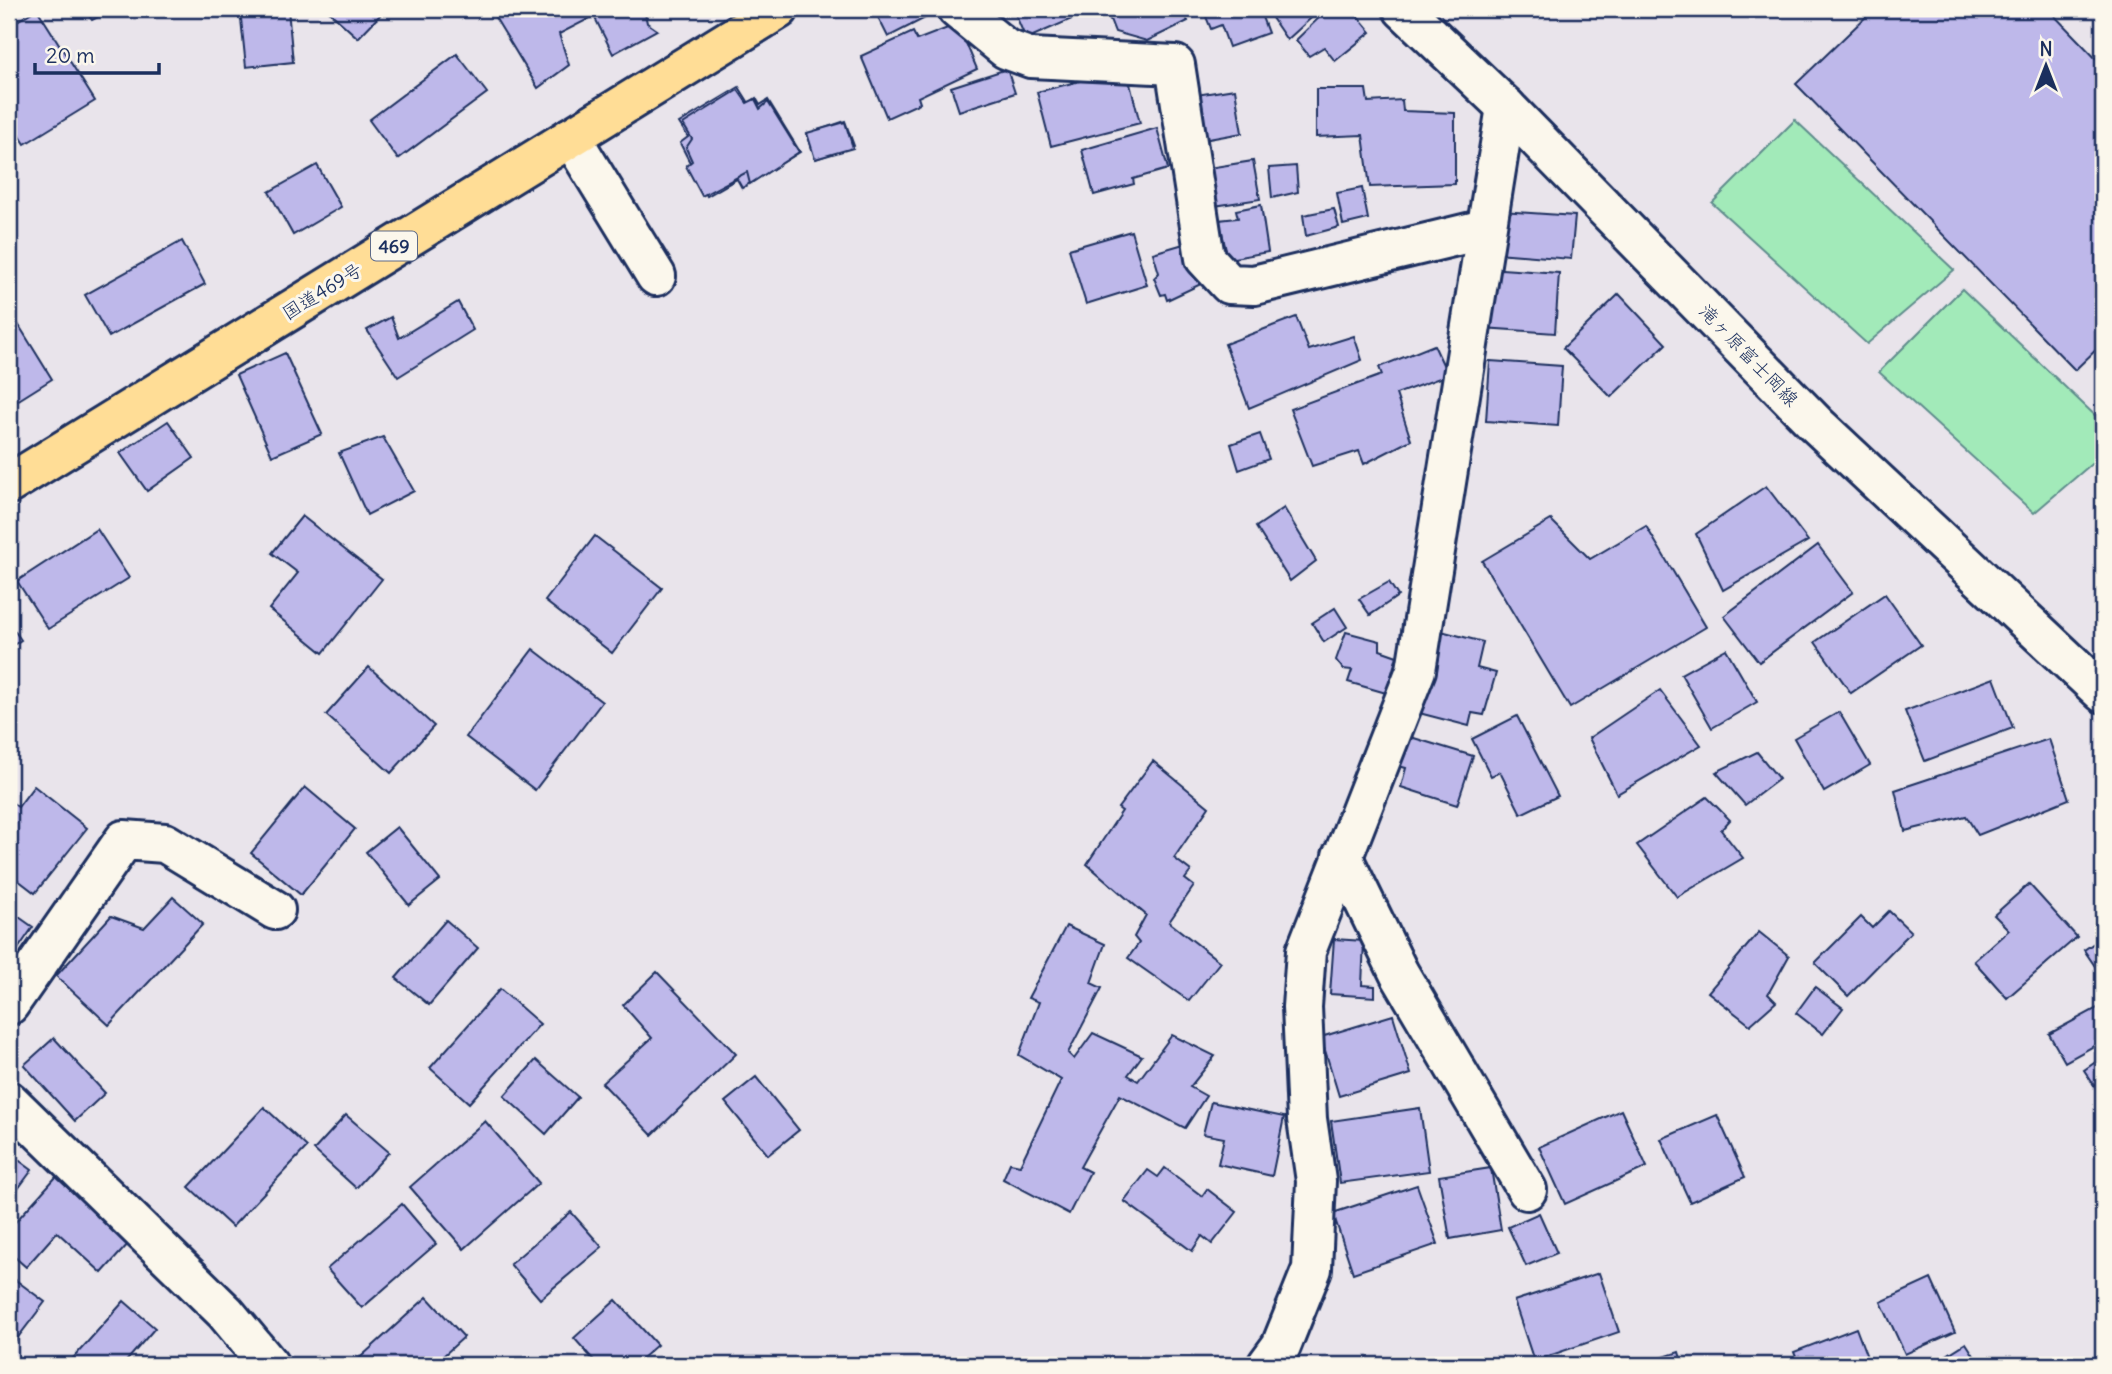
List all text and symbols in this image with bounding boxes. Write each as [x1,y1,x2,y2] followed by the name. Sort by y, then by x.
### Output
[35,32,159,76] scale bar
[2010,32,2080,102] north arrow
[2039,37,2053,61] text: N
[46,42,95,69] text: 20 m
[371,232,417,260] road number: 469
[278,257,366,325] street label: 国道469号
[1694,299,1804,411] street label: 滝ヶ原富士岡線

